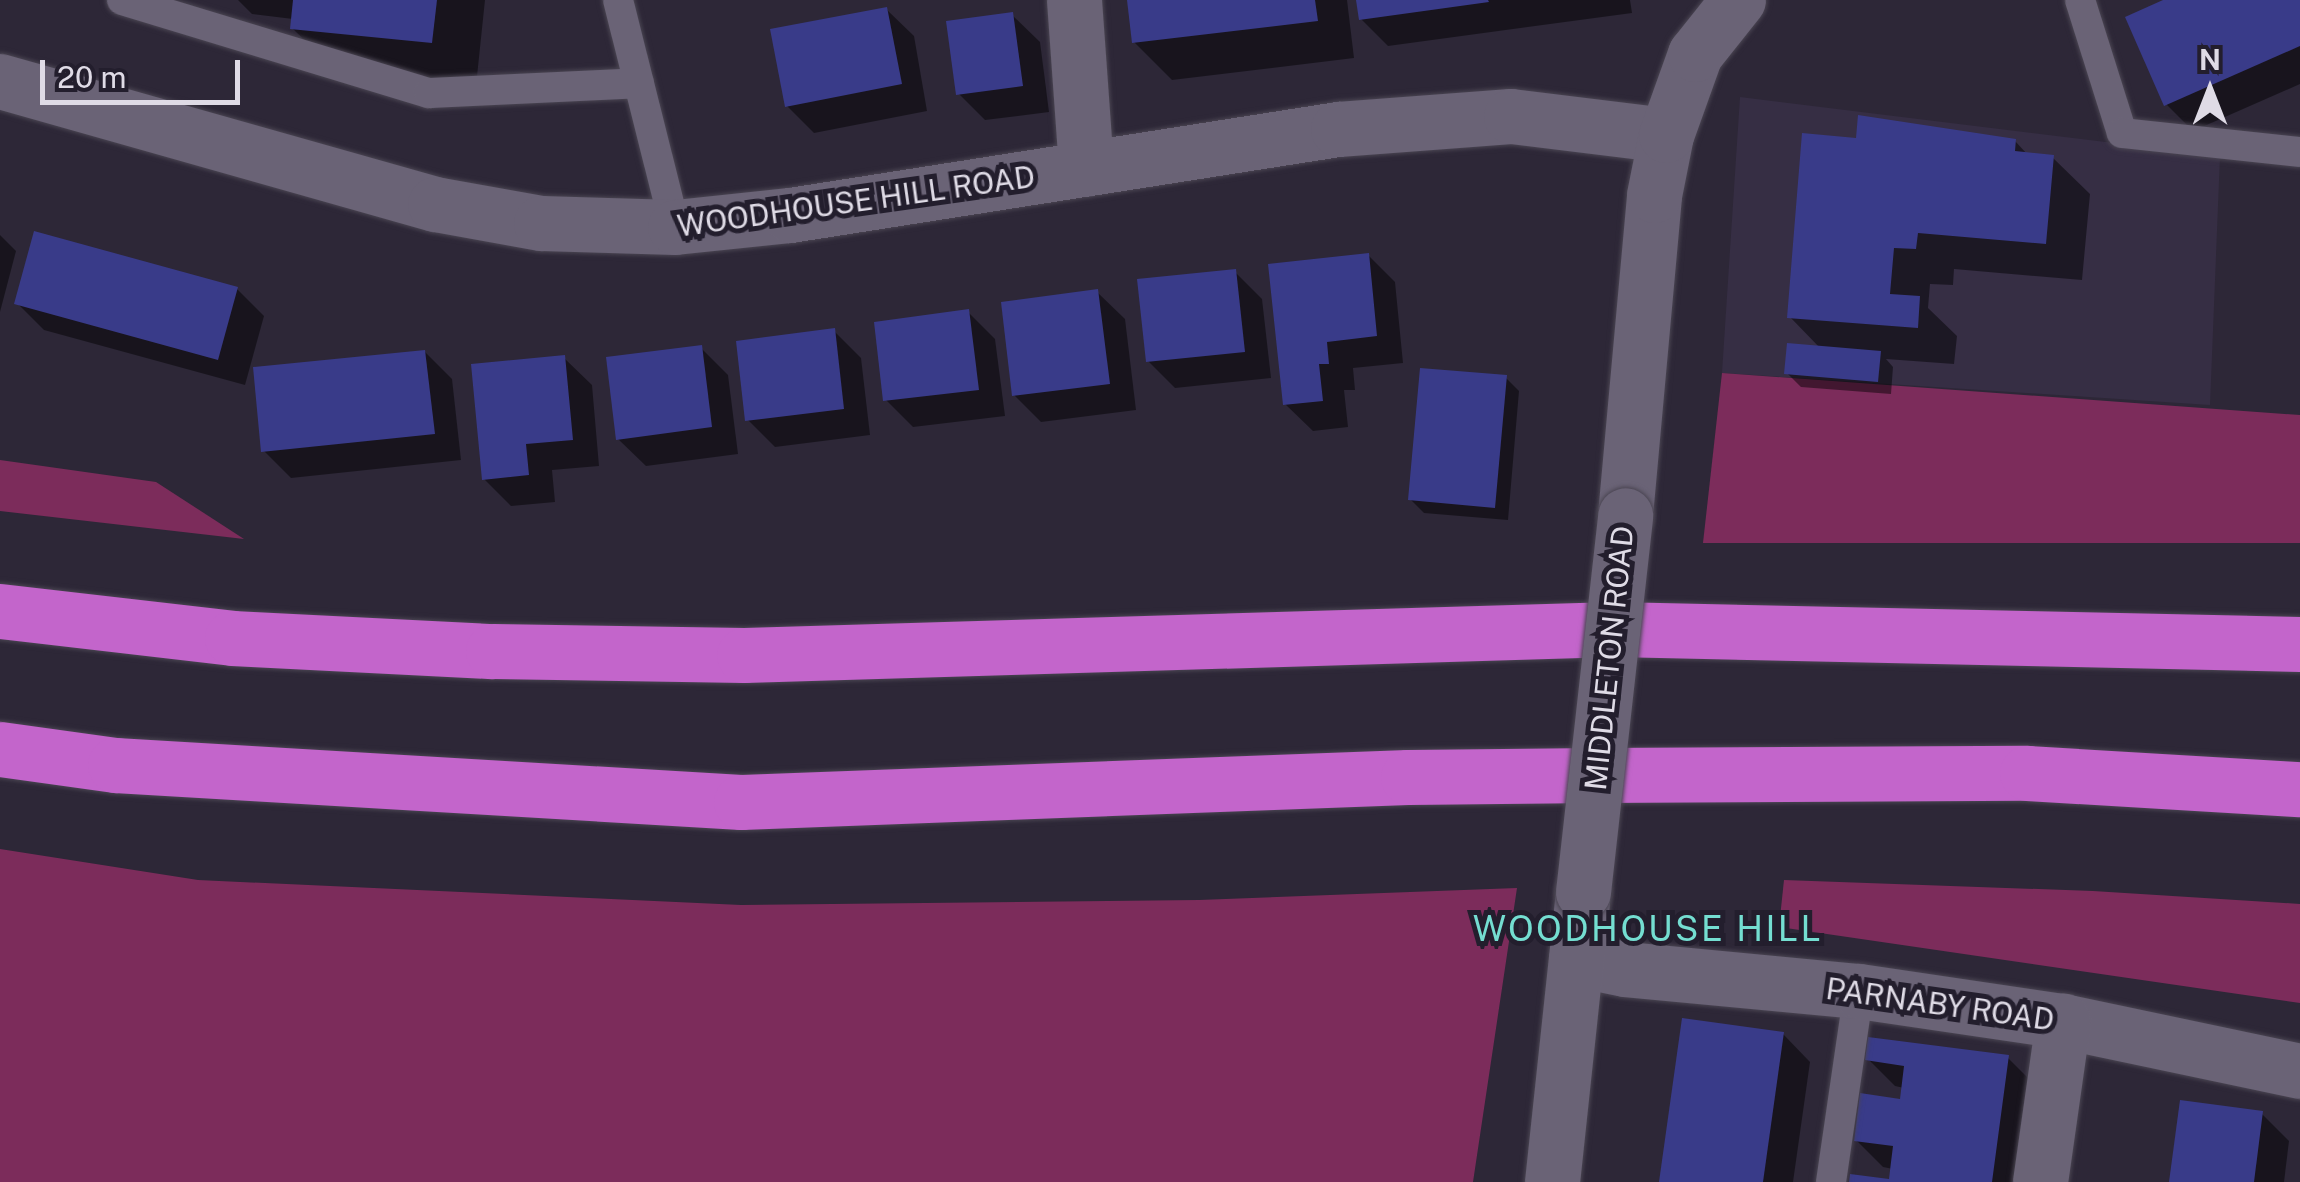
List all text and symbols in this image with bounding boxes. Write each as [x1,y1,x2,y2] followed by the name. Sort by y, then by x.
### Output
[45,40,245,102] scale bar
[2160,40,2260,140] north arrow
[2199,43,2221,76] text: N
[57,59,126,95] text: 20 m
[675,158,1037,244] street label: WOODHOUSE HILL ROAD
[1577,524,1641,792] street label: MIDDLETON ROAD
[1473,908,1823,950] district label: WOODHOUSE HILL
[1823,970,2057,1038] street label: PARNABY ROAD

